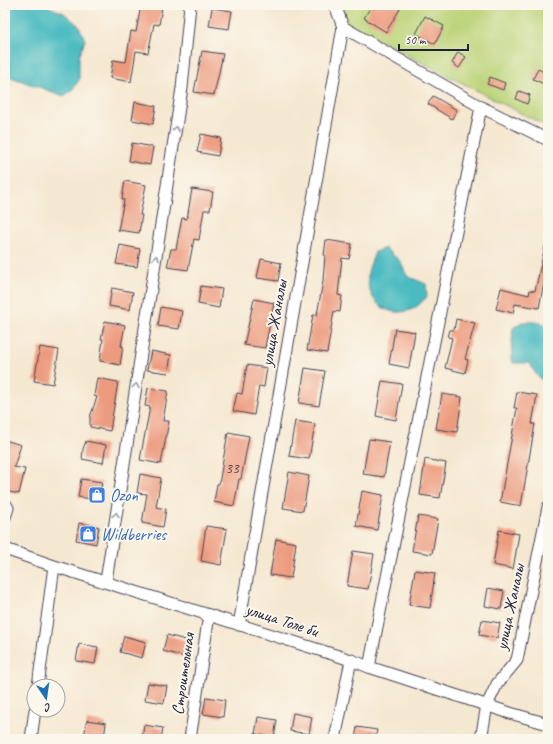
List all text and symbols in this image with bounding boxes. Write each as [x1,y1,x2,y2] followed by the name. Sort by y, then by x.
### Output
[399,26,468,52] scale bar
[405,32,427,48] text: 50 m
[171,126,179,132] one-way arrow
[151,255,160,261] one-way arrow
[256,276,292,369] street label: улица Жаналы
[131,383,140,389] one-way arrow
[225,459,240,478] house number: 33
[87,485,107,505] shop icon: Ozon
[110,485,138,506] place label: Ozon
[111,512,120,518] one-way arrow
[78,524,98,544] shop icon: Wildberries
[101,524,168,545] place label: Wildberries
[490,560,530,653] street label: улица Жаналы
[242,598,323,642] street label: улица Толе би
[167,630,199,716] street label: Строительная
[26,678,66,718] north arrow
[42,700,52,716] text: С

